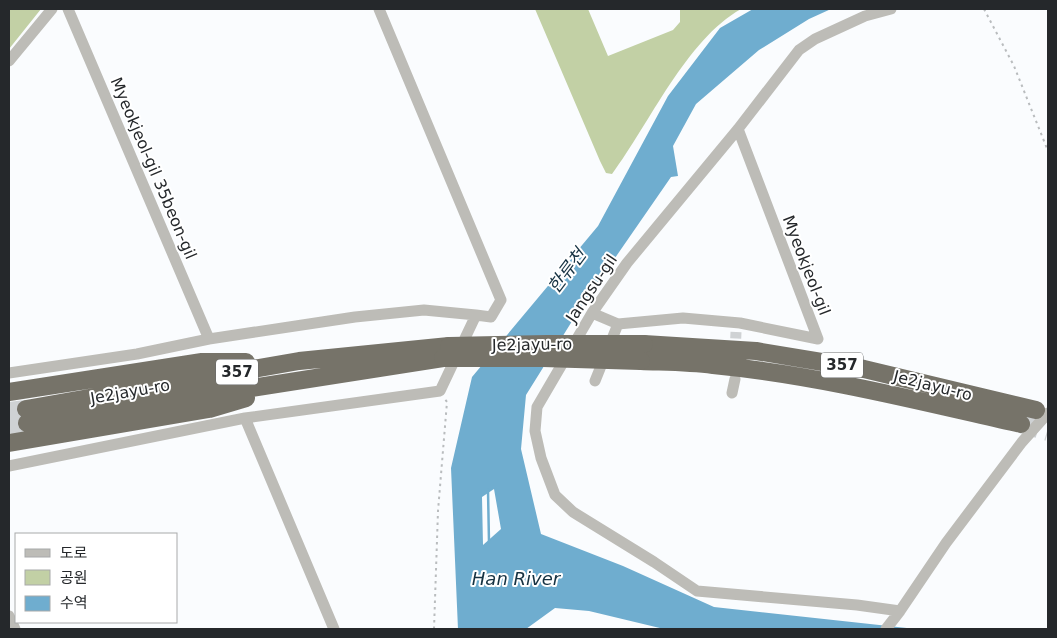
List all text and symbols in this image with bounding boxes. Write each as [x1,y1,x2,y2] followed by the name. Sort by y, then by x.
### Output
[107,74,201,262] street label: Myeokjeol-gil 35beon-gil
[779,213,834,318] street label: Myeokjeol-gil
[543,243,591,297] water label: 한류천
[561,251,621,327] street label: Jangsu-gil
[491,334,572,355] street label: Je2jayu-ro
[821,352,863,378] road number: 357
[216,360,258,384] road number: 357
[891,366,974,404] street label: Je2jayu-ro
[88,375,171,408] street label: Je2jayu-ro
[15,533,178,623] legend
[60,544,88,562] text: 도로
[472,568,562,589] water label: Han River
[60,569,88,587] text: 공원
[60,594,88,612] text: 수역

